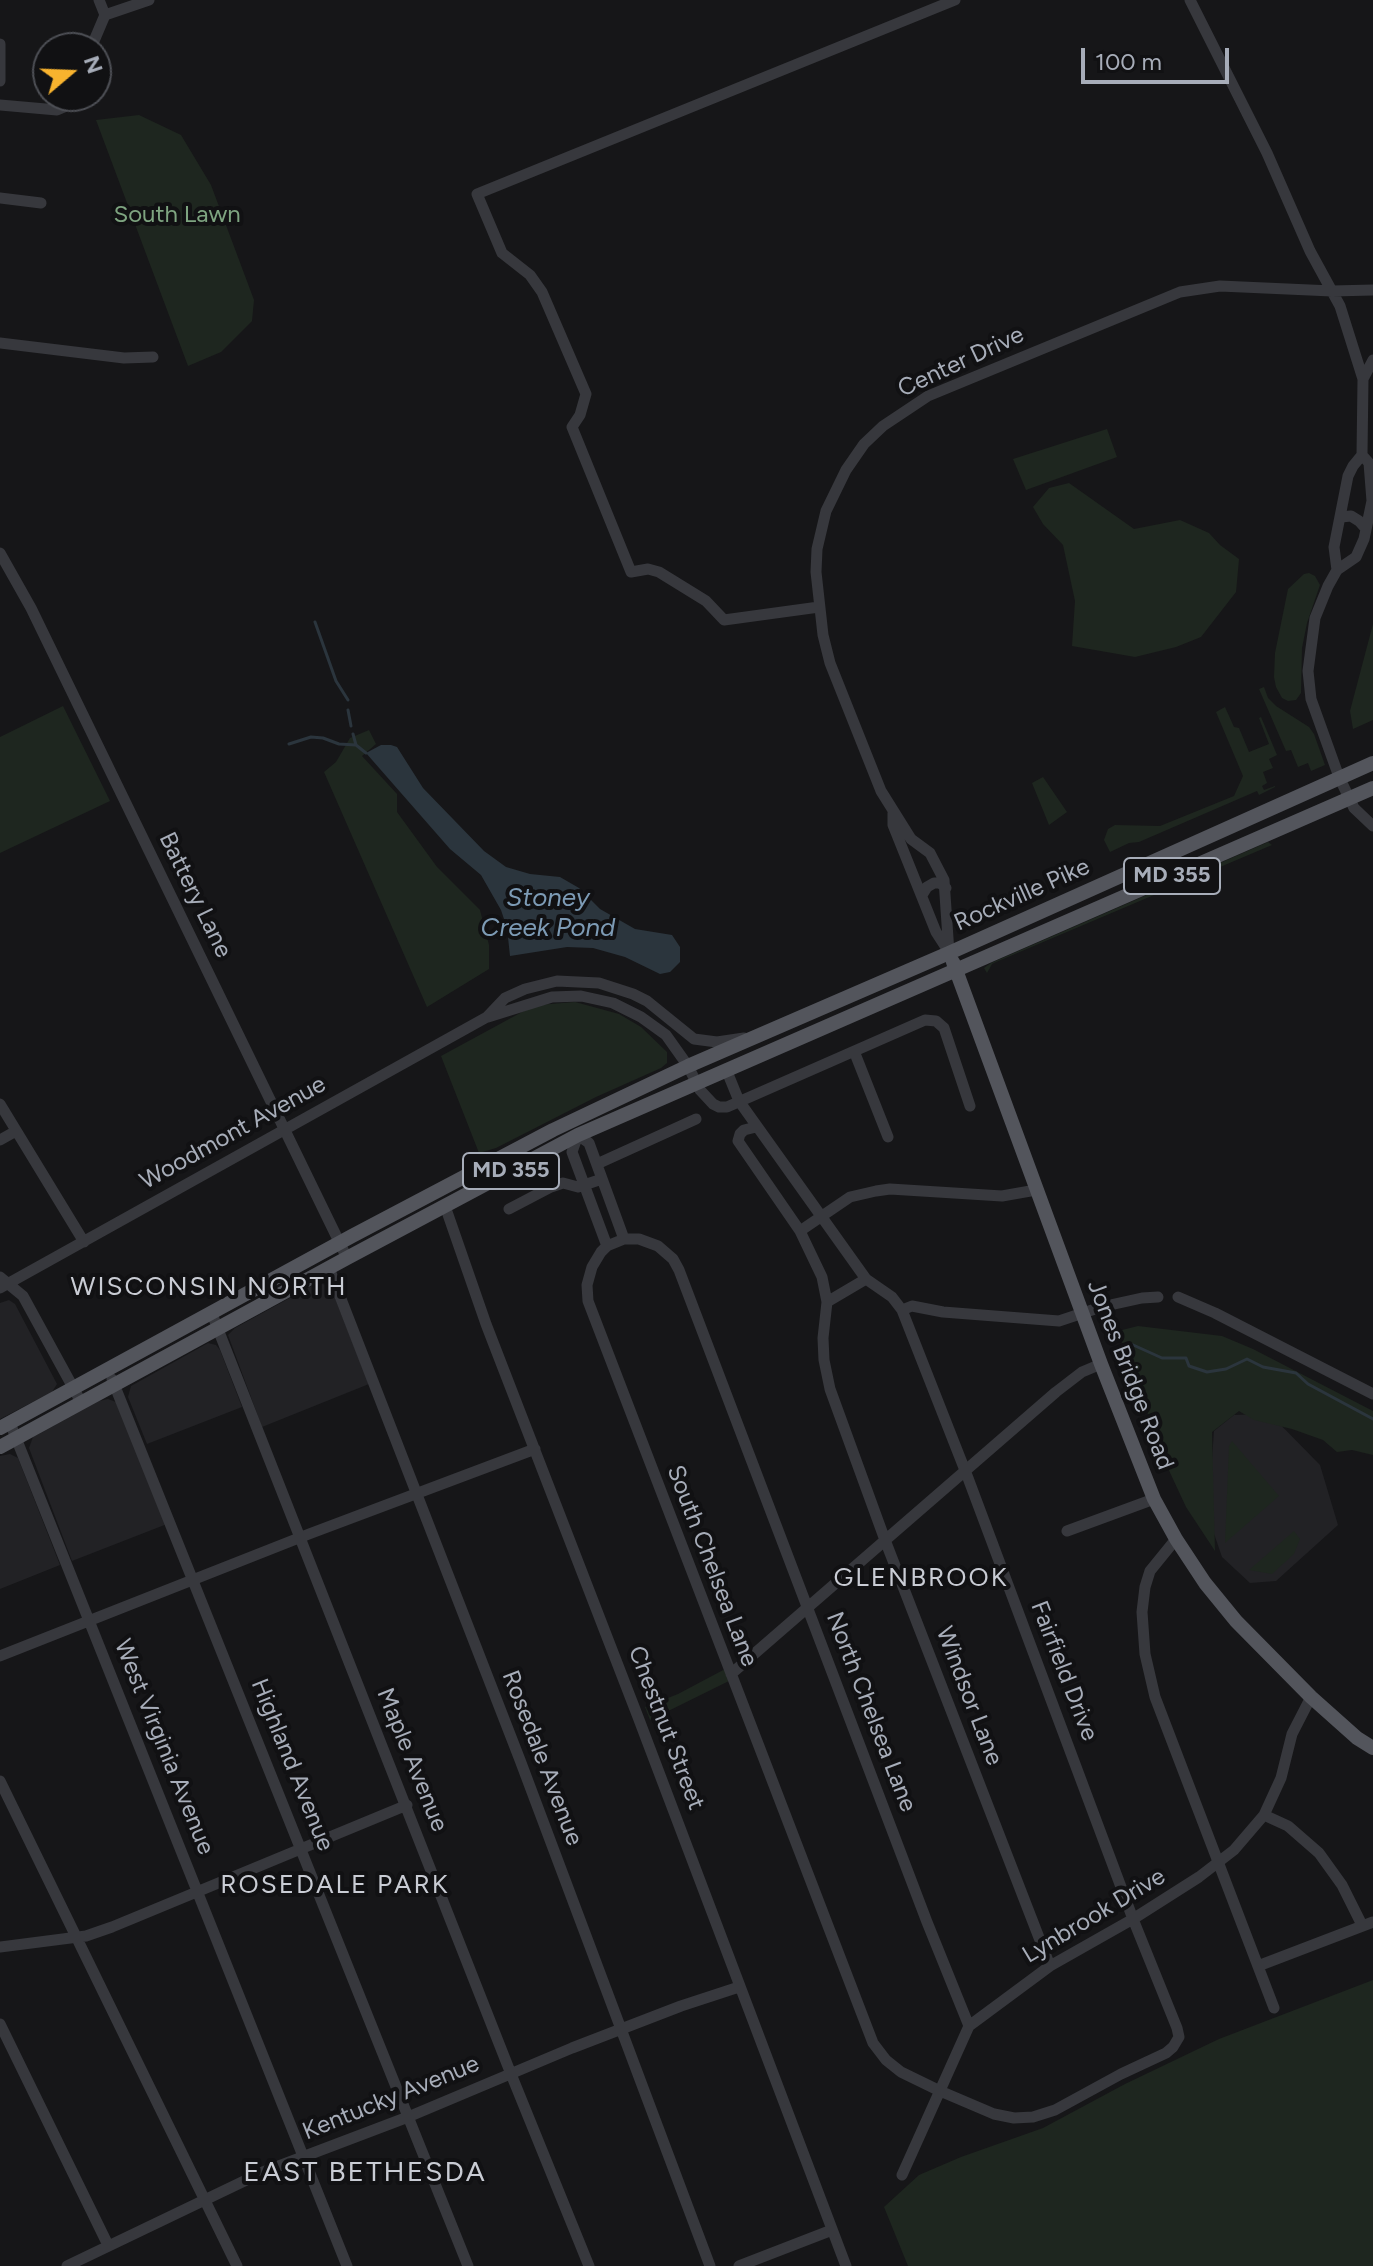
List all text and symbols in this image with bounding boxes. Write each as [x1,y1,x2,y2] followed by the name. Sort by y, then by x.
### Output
[32,32,112,112] north arrow
[1085,32,1233,82] scale bar
[1095,47,1162,76] text: 100 m
[78,52,109,77] text: N
[113,201,241,229] park label: South Lawn
[894,320,1028,404] street label: Center Drive
[152,828,238,962] street label: Battery Lane
[950,852,1094,938] street label: Rockville Pike
[1124,858,1220,894] road number: MD 355
[481,882,615,944] water label: Stoney Creek Pond
[135,1070,331,1196] street label: Woodmont Avenue
[463,1153,559,1189] road number: MD 355
[71,1271,347,1303] district label: WISCONSIN NORTH
[1081,1276,1179,1474] street label: Jones Bridge Road
[660,1461,764,1671] street label: South Chelsea Lane
[833,1562,1009,1594] district label: GLENBROOK
[1024,1597,1104,1745] street label: Fairfield Drive
[820,1608,922,1816] street label: North Chelsea Lane
[929,1622,1009,1770] street label: Windsor Lane
[108,1635,220,1859] street label: West Virginia Avenue
[622,1642,710,1814] street label: Chestnut Street
[495,1666,589,1850] street label: Rosedale Avenue
[244,1675,340,1855] street label: Highland Avenue
[370,1684,454,1836] street label: Maple Avenue
[1017,1862,1171,1970] street label: Lynbrook Drive
[220,1869,450,1901] district label: ROSEDALE PARK
[299,2049,483,2147] street label: Kentucky Avenue
[243,2156,487,2190] district label: EAST BETHESDA

